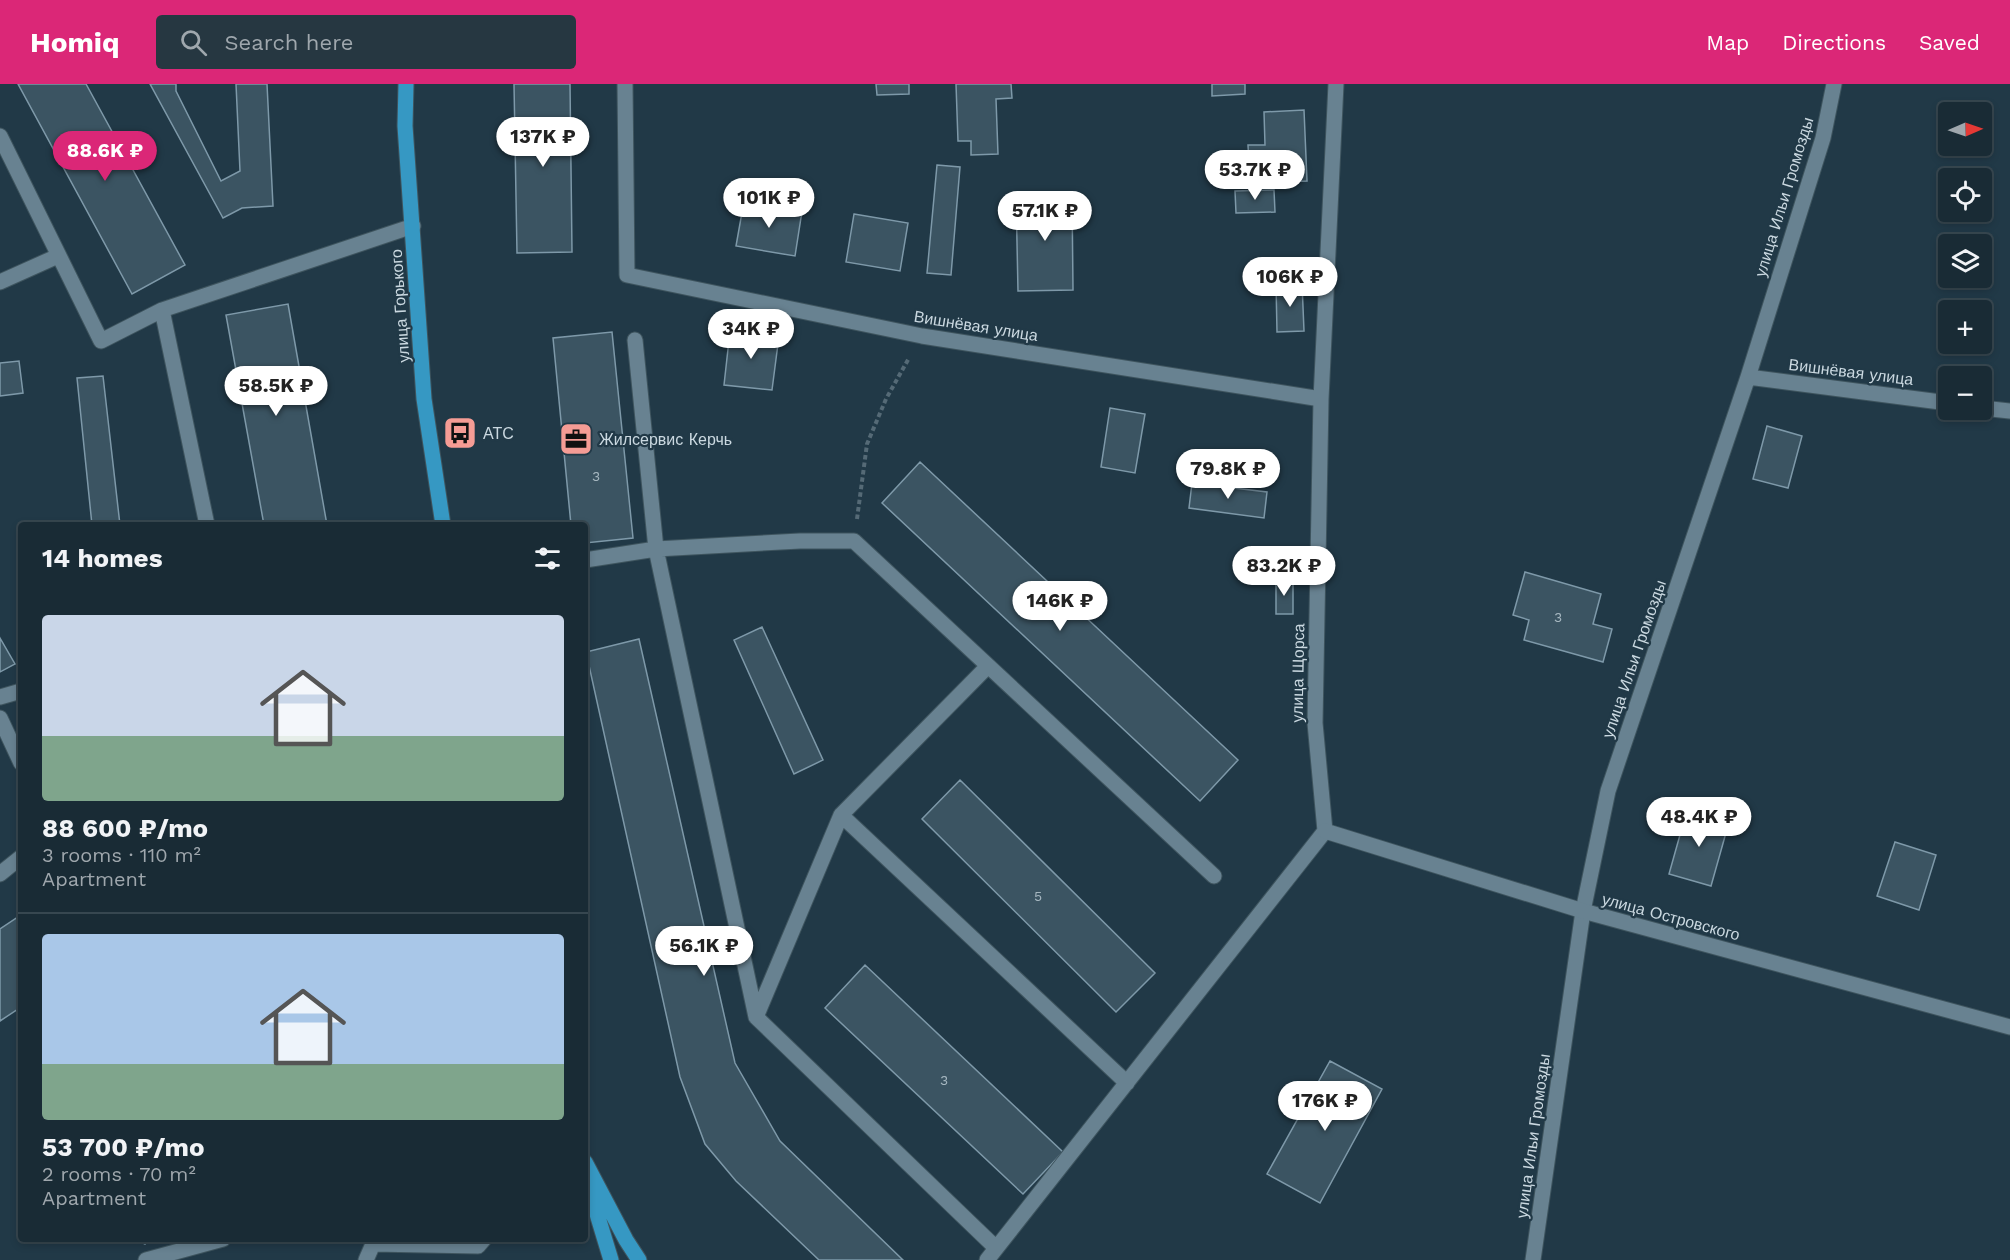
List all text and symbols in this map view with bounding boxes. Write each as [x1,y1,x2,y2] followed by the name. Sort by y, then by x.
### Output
[156,15,576,69] search box
[30,26,120,59] text: Homiq
[177,26,210,59] icon: search
[225,30,353,55] text: Search here
[1706,30,1749,55] text: Map
[1782,30,1886,55] text: Directions
[1919,30,1980,55] text: Saved
[1938,102,1992,156] north arrow
[1938,102,1992,420] map controls
[1751,115,1817,279] street label: улица Ильи Громозды
[494,117,592,168] pin: 137K ₽
[510,124,576,148] text: 137K ₽
[50,131,160,182] pin: 88.6K ₽
[67,138,143,162] text: 88.6K ₽
[1200,150,1310,201] pin: 53.7K ₽
[1219,157,1291,181] text: 53.7K ₽
[1938,168,1992,222] button: locate
[720,178,818,229] pin: 101K ₽
[737,185,801,209] text: 101K ₽
[990,191,1100,242] pin: 57.1K ₽
[1012,198,1078,222] text: 57.1K ₽
[1938,234,1992,288] button: layers
[387,249,413,363] street label: улица Горького
[1241,257,1339,308] pin: 106K ₽
[1256,264,1324,288] text: 106K ₽
[1938,300,1992,354] button: +
[913,307,1040,345] street label: Вишнёвая улица
[709,309,793,360] pin: 34K ₽
[722,316,780,340] text: 34K ₽
[1788,355,1915,389] street label: Вишнёвая улица
[221,366,331,417] pin: 58.5K ₽
[1938,366,1992,420] button: −
[239,373,313,397] text: 58.5K ₽
[442,415,478,451] bus stop icon: АТС
[558,421,594,457] office icon: Жилсервис Керчь
[483,424,514,443] place label: АТС
[599,430,732,449] place label: Жилсервис Керчь
[1173,449,1283,500] pin: 79.8K ₽
[1190,456,1266,480] text: 79.8K ₽
[592,468,600,484] house number: 3
[531,542,564,575] icon: filters
[42,543,163,573] text: 14 homes
[1229,546,1339,597] pin: 83.2K ₽
[1246,553,1322,577] text: 83.2K ₽
[1598,577,1670,741] street label: улица Ильи Громозды
[1011,581,1109,632] pin: 146K ₽
[1026,588,1094,612] text: 146K ₽
[1554,609,1562,625] house number: 3
[1288,623,1308,723] street label: улица Щорса
[249,654,357,762] icon: home
[1644,797,1754,848] pin: 48.4K ₽
[1660,804,1738,828] text: 48.4K ₽
[42,813,208,843] text: 88 600 ₽/mo
[42,843,201,867] text: 3 rooms · 110 m²
[42,867,146,891] text: Apartment
[1034,888,1042,904] house number: 5
[1600,889,1742,945] street label: улица Островского
[649,926,759,977] pin: 56.1K ₽
[669,933,739,957] text: 56.1K ₽
[249,973,357,1081] icon: home
[1512,1052,1554,1220] street label: улица Ильи Громозды
[940,1072,948,1088] house number: 3
[1276,1081,1374,1132] pin: 176K ₽
[1292,1088,1358,1112] text: 176K ₽
[42,1132,205,1162] text: 53 700 ₽/mo
[42,1162,196,1186] text: 2 rooms · 70 m²
[42,1186,146,1210] text: Apartment

